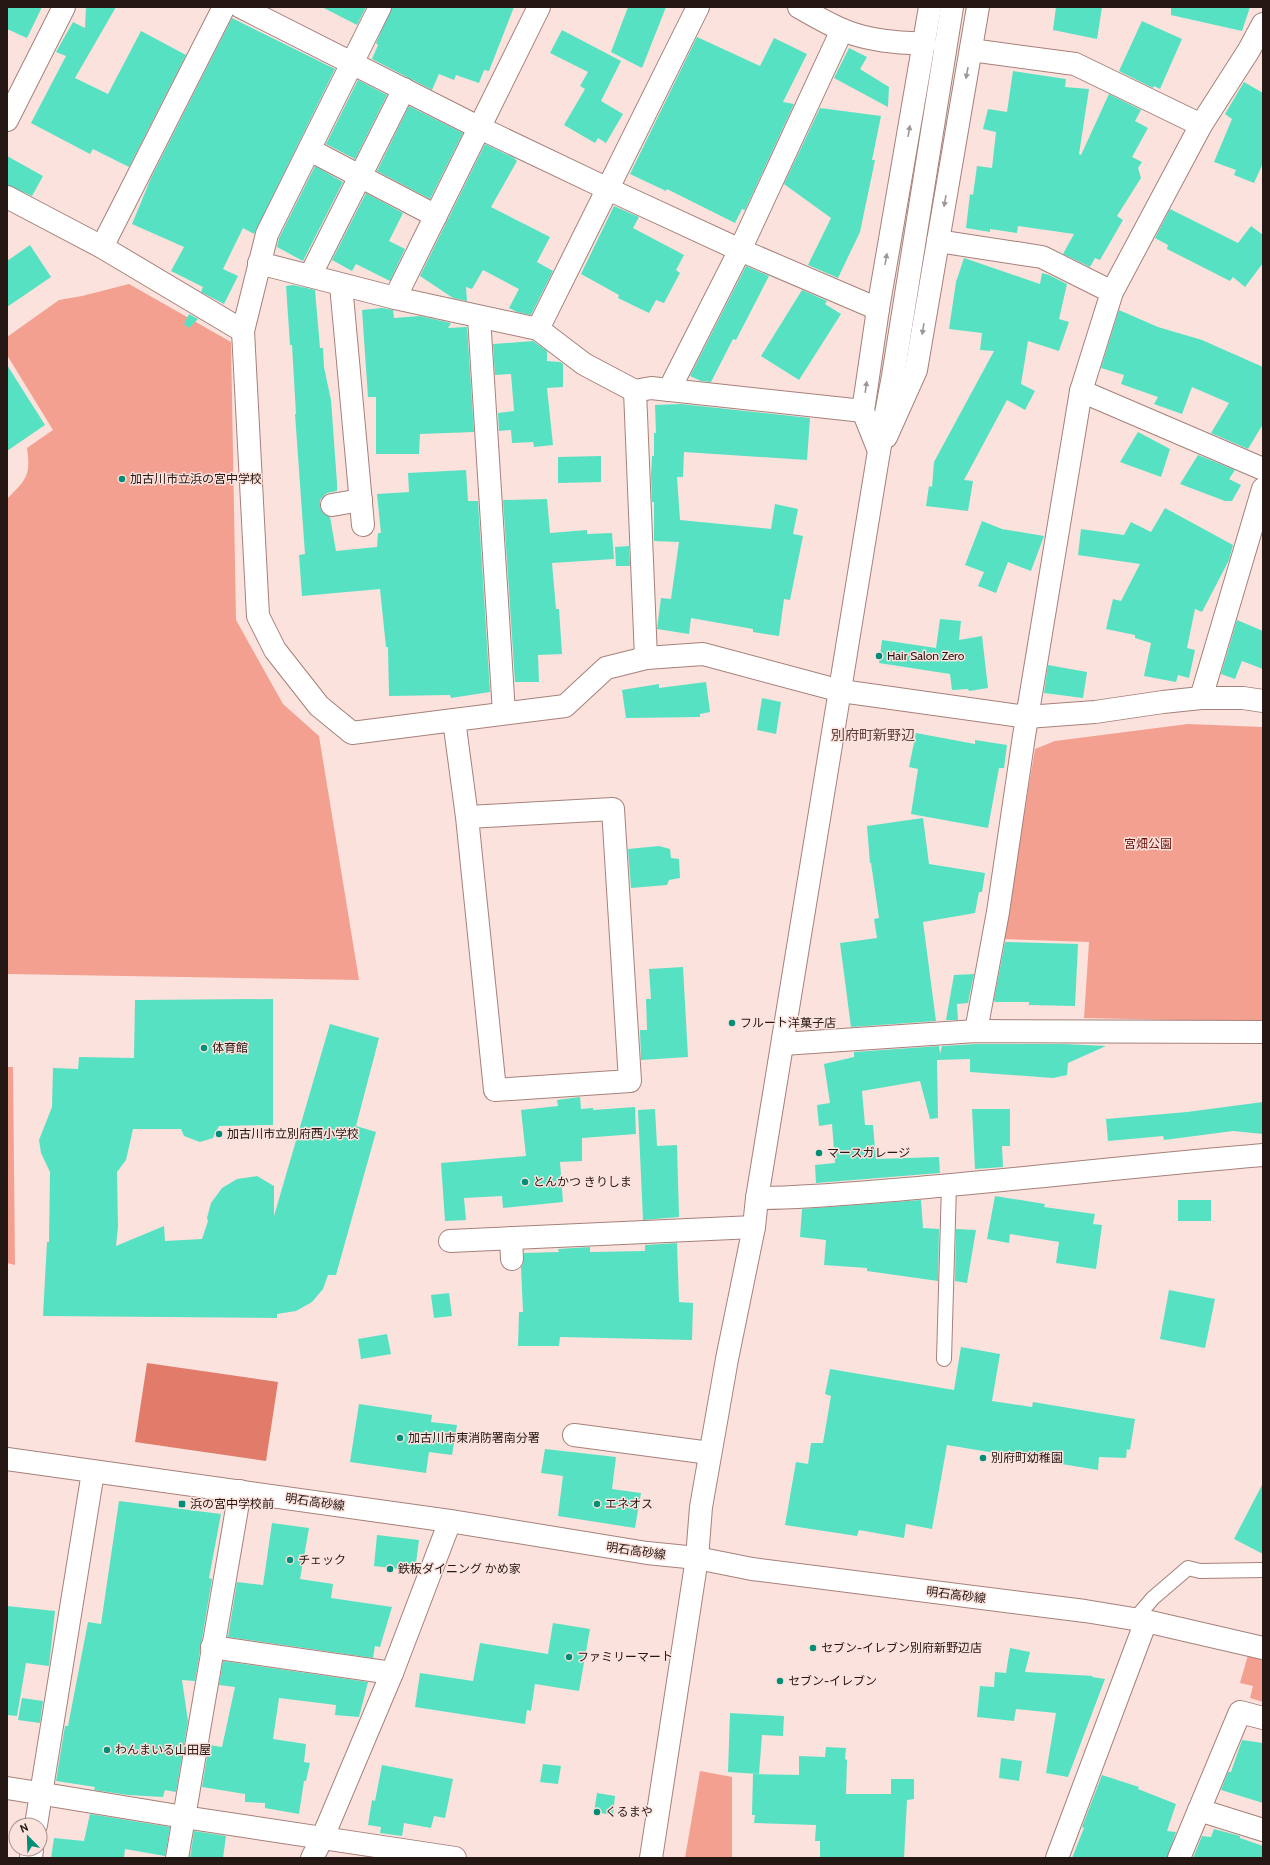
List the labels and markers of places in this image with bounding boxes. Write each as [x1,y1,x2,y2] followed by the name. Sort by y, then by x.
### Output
[130,471,262,486] place label: 加古川市立浜の宮中学校
[117,474,127,484] marker: 加古川市立浜の宮中学校
[887,648,965,663] place label: Hair Salon Zero
[874,651,884,661] marker: Hair Salon Zero
[740,1015,836,1030] place label: フルート洋菓子店
[727,1018,737,1028] marker: フルート洋菓子店
[212,1040,248,1055] place label: 体育館
[199,1043,209,1053] marker: 体育館
[227,1126,359,1141] place label: 加古川市立別府西小学校
[214,1129,224,1139] marker: 加古川市立別府西小学校
[827,1145,910,1160] place label: マースガレージ
[814,1148,824,1158] marker: マースガレージ
[533,1174,632,1189] place label: とんかつ きりしま
[520,1177,530,1187] marker: とんかつ きりしま
[408,1430,540,1445] place label: 加古川市東消防署南分署
[395,1433,405,1443] marker: 加古川市東消防署南分署
[991,1450,1063,1465] place label: 別府町幼稚園
[978,1453,988,1463] marker: 別府町幼稚園
[190,1496,274,1511] place label: 浜の宮中学校前
[605,1496,653,1511] place label: エネオス
[177,1499,187,1509] marker: 浜の宮中学校前
[592,1499,602,1509] marker: エネオス
[298,1552,346,1567] place label: チェック
[285,1555,295,1565] marker: チェック
[398,1561,521,1576] place label: 鉄板ダイニング かめ家
[385,1564,395,1574] marker: 鉄板ダイニング かめ家
[821,1640,982,1655] place label: セブン-イレブン別府新野辺店
[808,1643,818,1653] marker: セブン-イレブン別府新野辺店
[577,1649,673,1664] place label: ファミリーマート
[564,1652,574,1662] marker: ファミリーマート
[788,1673,877,1688] place label: セブン-イレブン
[775,1676,785,1686] marker: セブン-イレブン
[115,1742,211,1757] place label: わんまいる山田屋
[102,1745,112,1755] marker: わんまいる山田屋
[605,1804,653,1819] place label: くるまや
[592,1807,602,1817] marker: くるまや

